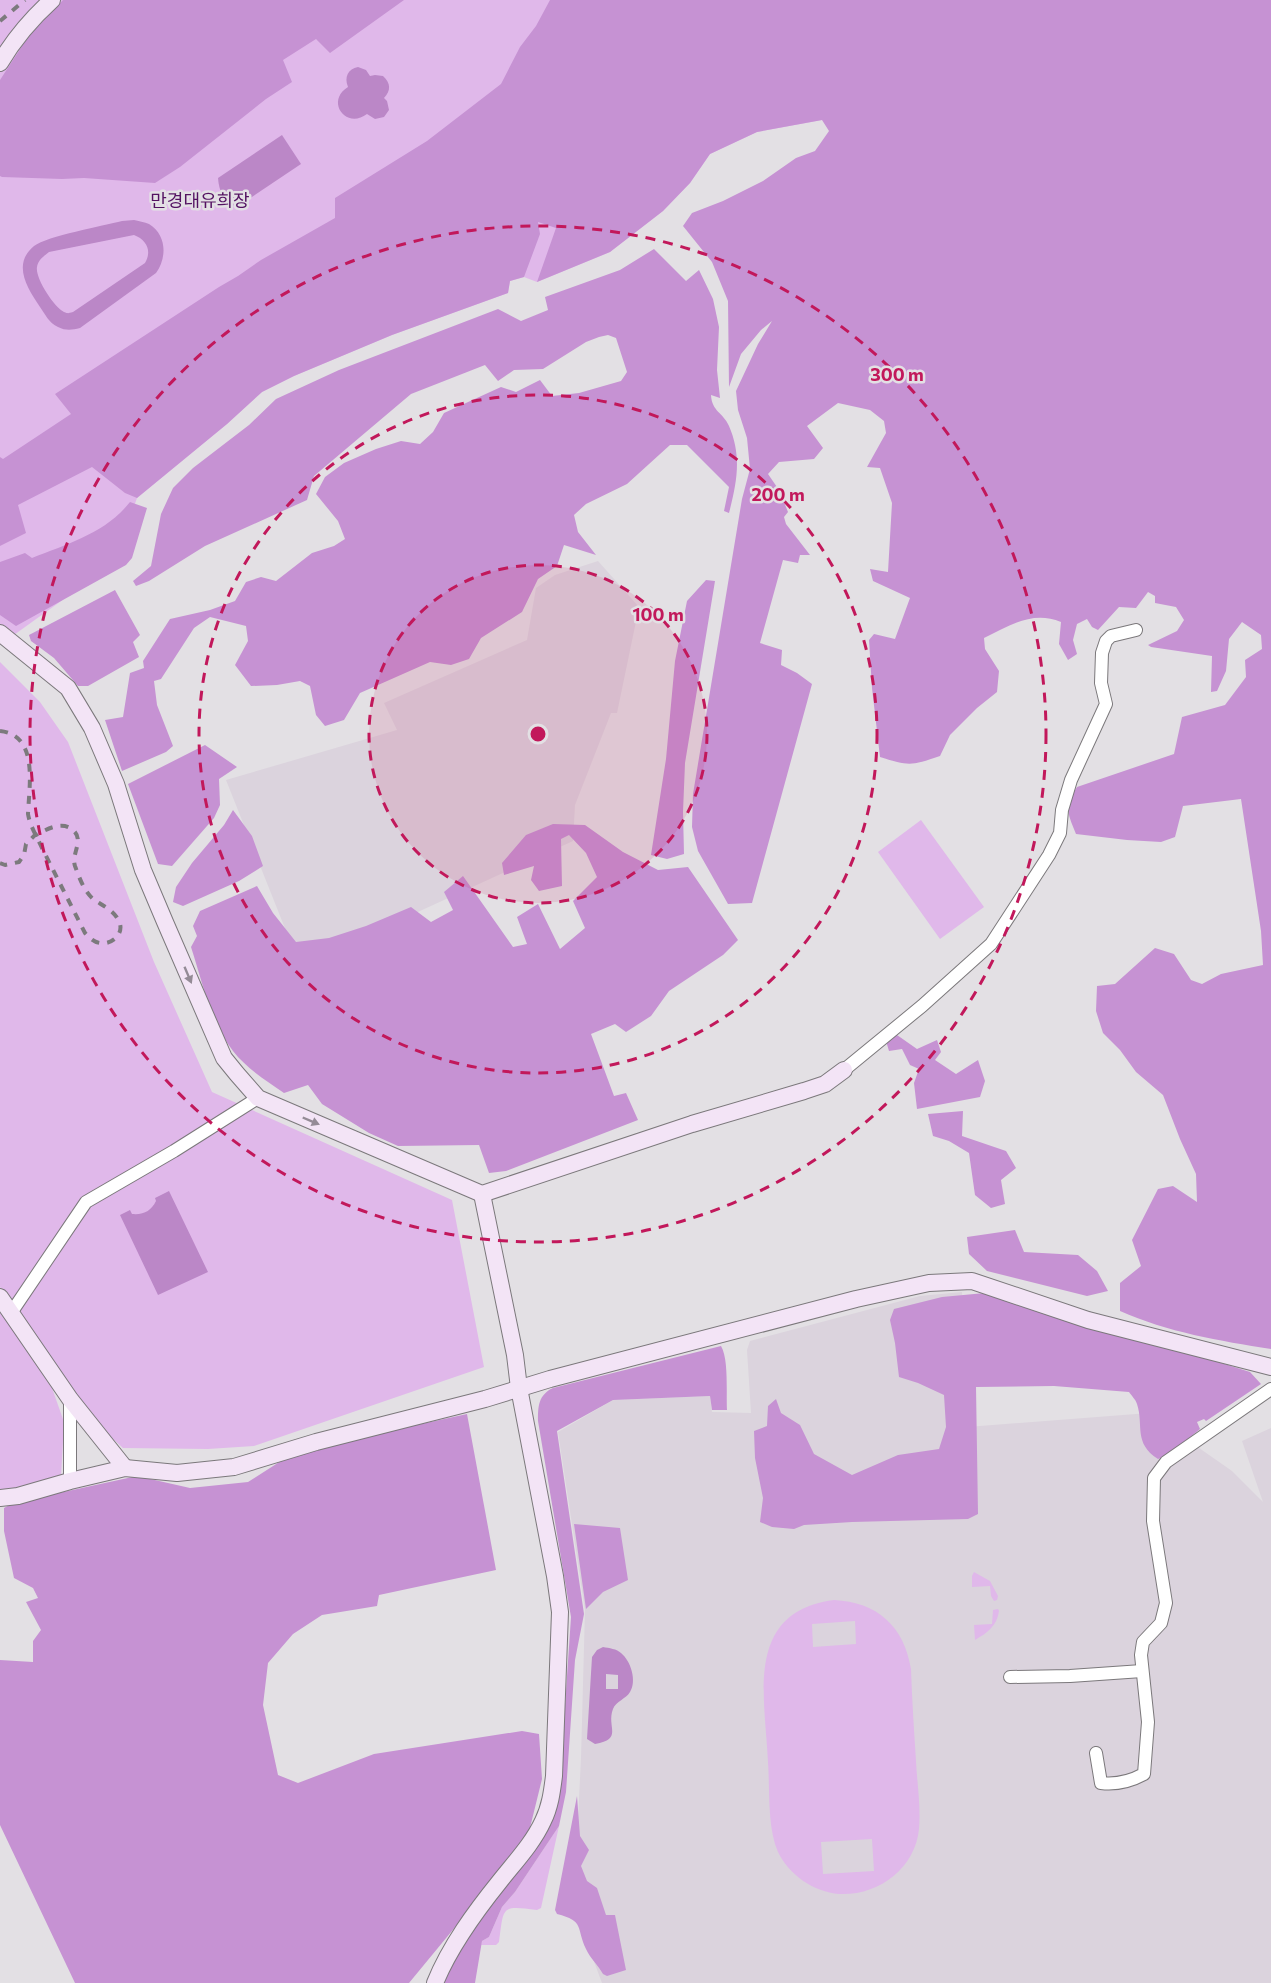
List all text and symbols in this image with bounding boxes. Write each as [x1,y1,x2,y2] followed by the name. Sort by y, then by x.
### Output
[150,189,250,211] park label: 만경대유희장
[870,363,924,385] text: 300 m
[751,483,805,505] text: 200 m
[632,603,684,625] text: 100 m
[528,724,548,744] centre of rings
[183,967,193,985] one-way arrow
[303,1116,321,1126] one-way arrow

